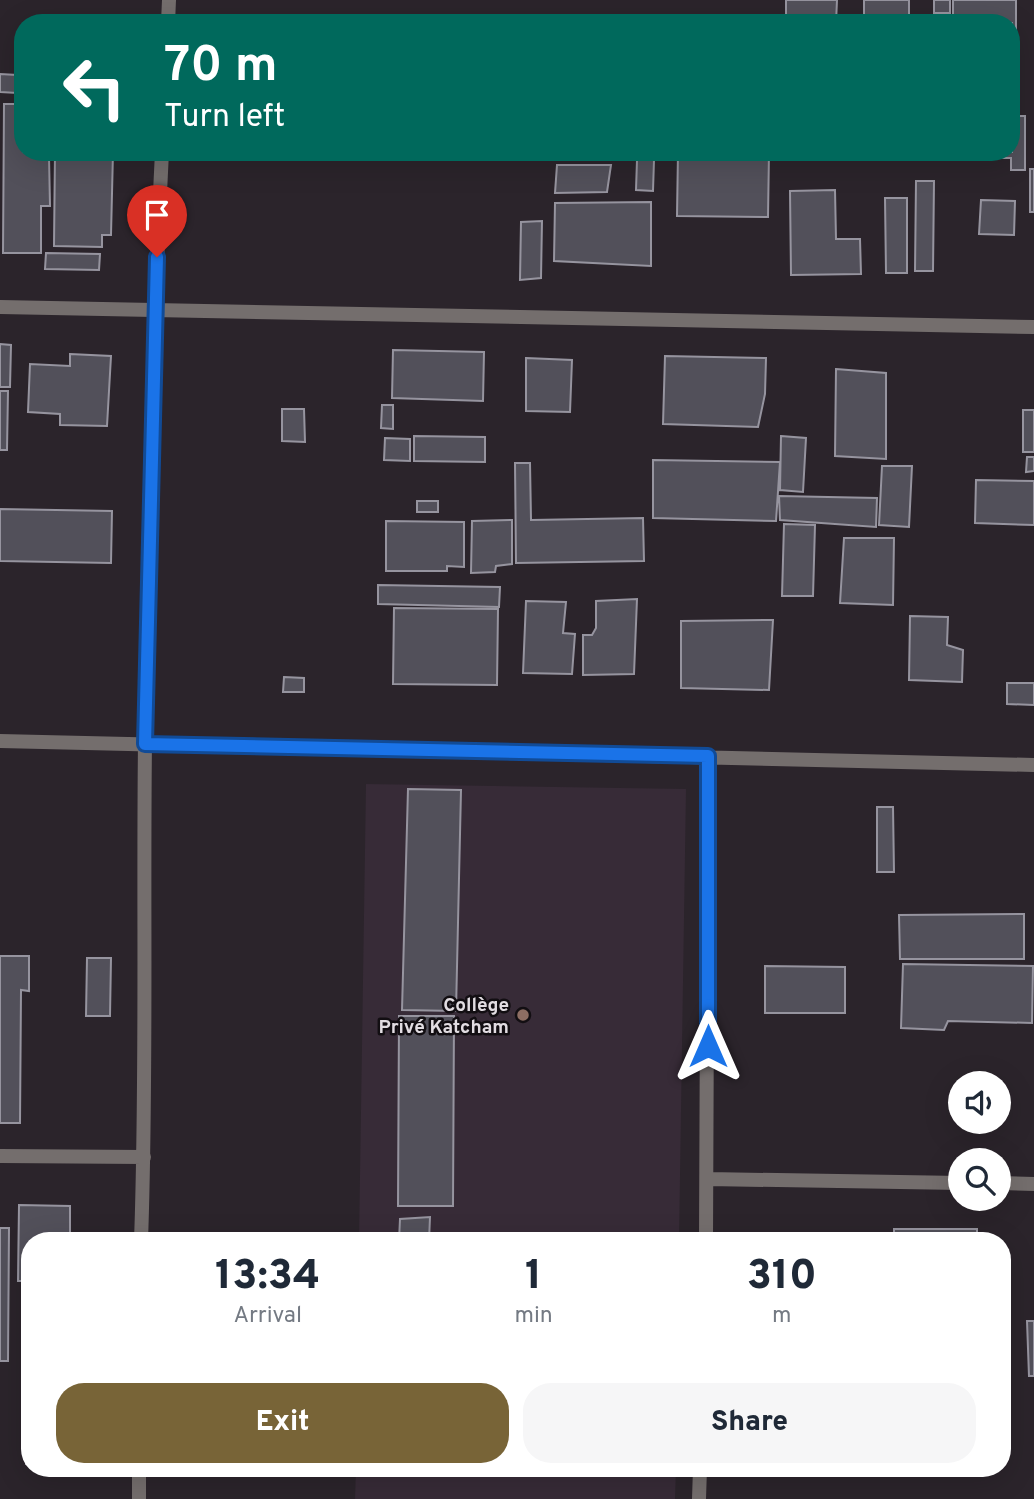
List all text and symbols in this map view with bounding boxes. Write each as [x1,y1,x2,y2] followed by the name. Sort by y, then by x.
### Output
[164,37,278,99] text: 70 m
[49,42,140,133] icon: left
[164,98,285,138] text: Turn left
[127,185,187,257] pin
[138,196,176,234] icon: arrive
[379,994,509,1040] place label: Collège Privé Katcham
[515,1007,531,1023] marker: Collège Privé Katcham
[671,1009,745,1083] position arrow
[948,1071,1011,1211] map controls
[948,1071,1011,1134] button: sound
[948,1148,1011,1211] button: search
[215,1251,320,1304] text: 13:34
[525,1251,542,1304] text: 1
[747,1251,817,1304] text: 310
[233,1302,302,1331] text: Arrival
[514,1302,553,1331] text: min
[772,1302,792,1331] text: m
[56,1383,509,1463] button: Exit
[523,1383,976,1463] button: Share

